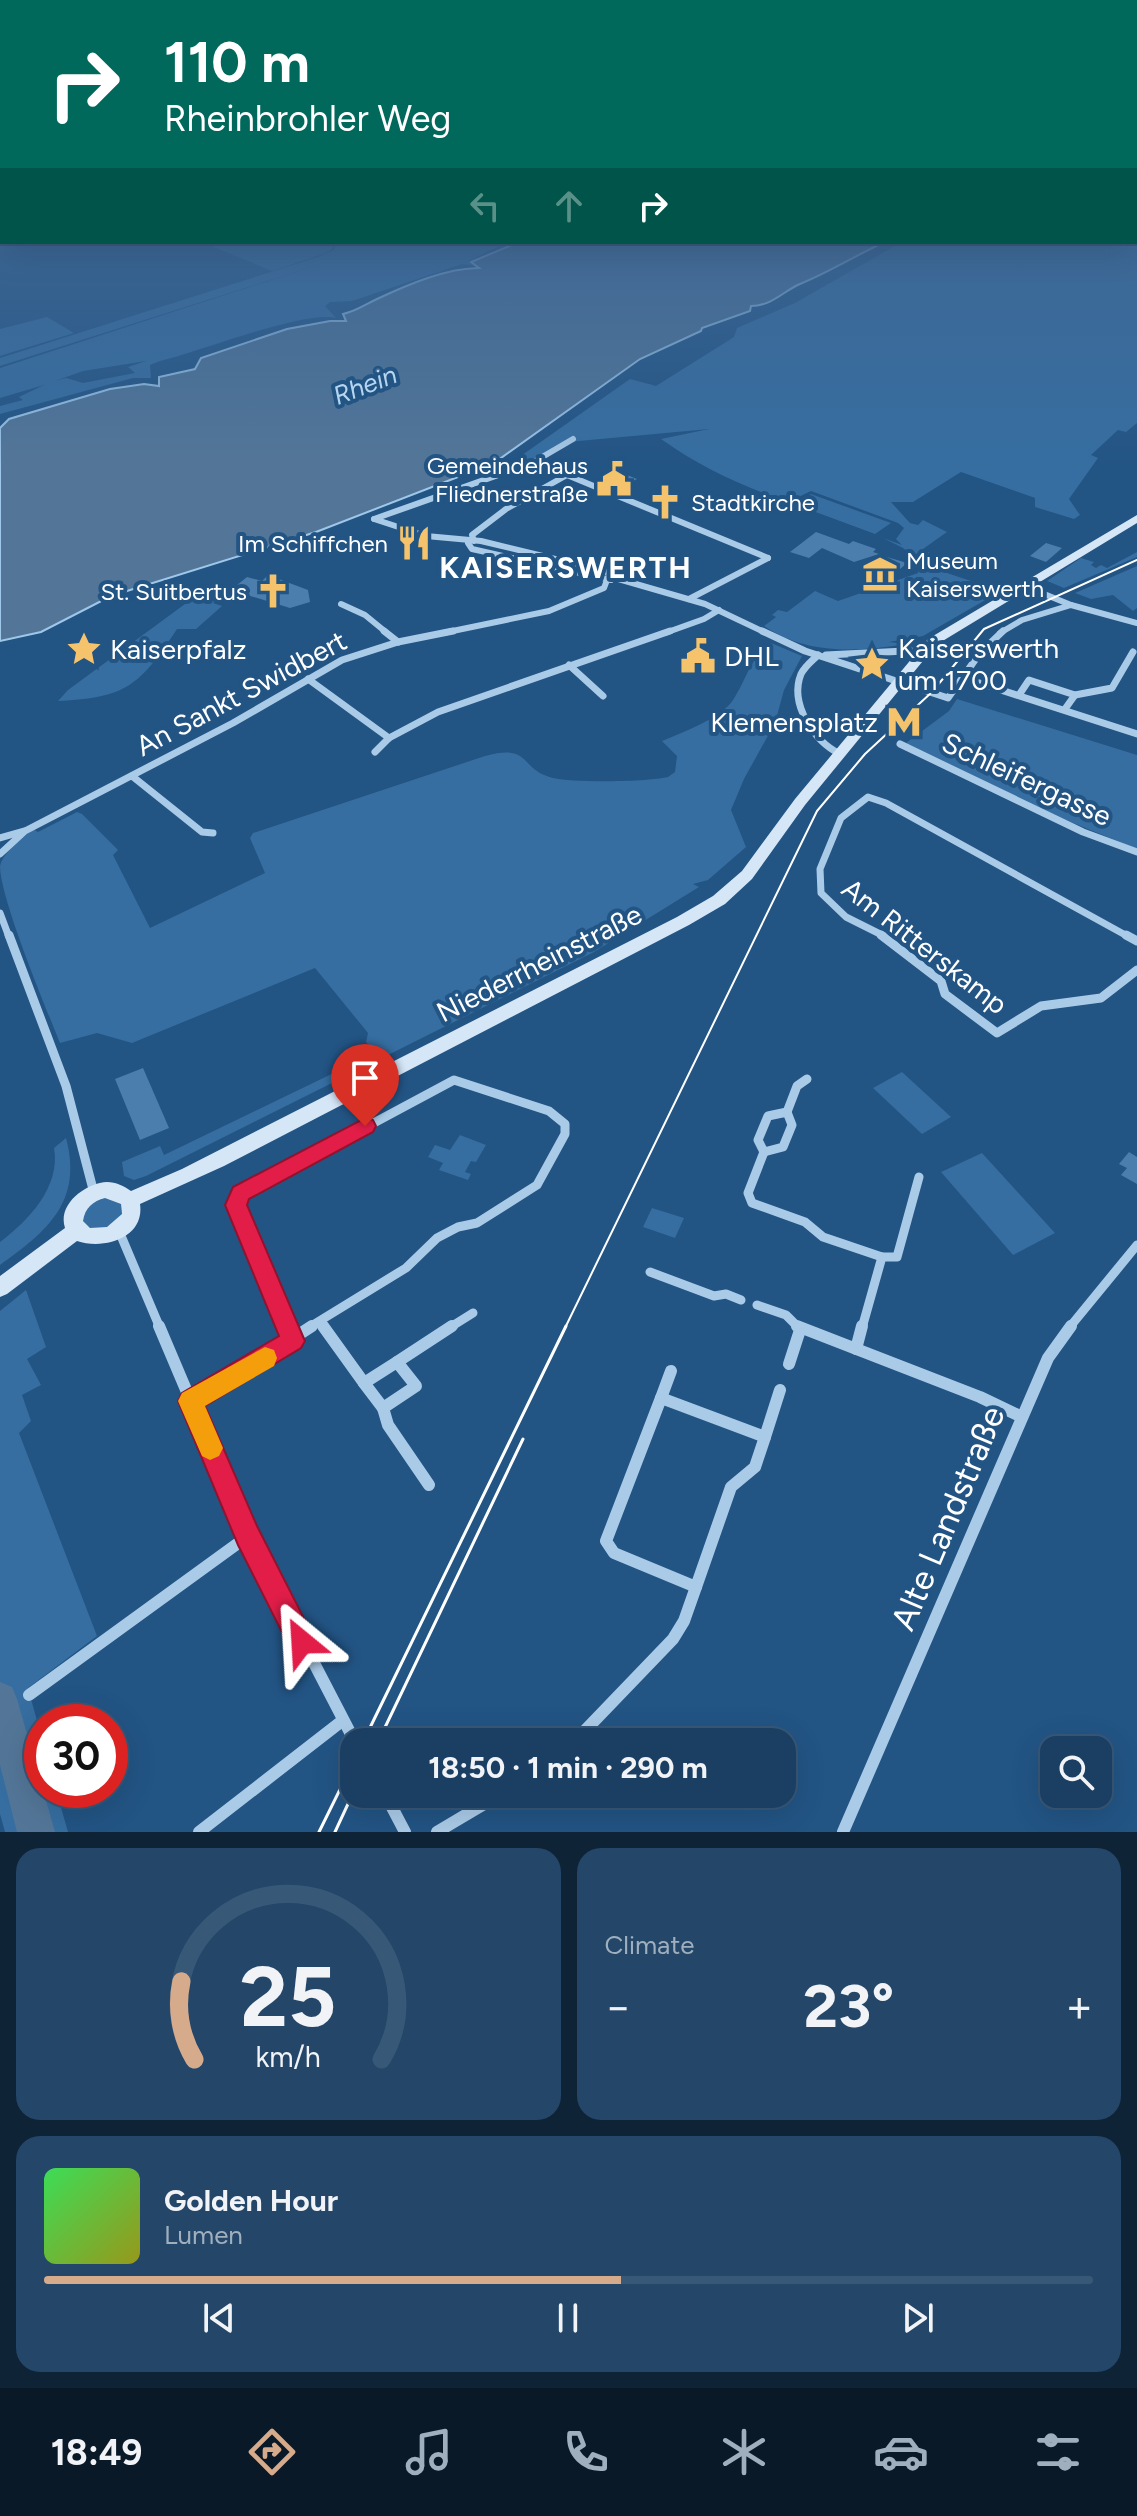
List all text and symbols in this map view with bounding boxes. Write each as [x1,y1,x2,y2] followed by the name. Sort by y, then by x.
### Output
[164,29,310,96] text: 110 m
[32,32,136,136] icon: right
[164,97,451,140] text: Rheinbrohler Weg
[463,184,507,228] icon: left
[547,184,591,228] icon: ahead
[631,184,675,228] icon: right
[329,358,401,412] water label: Rhein
[427,451,588,508] place label: Gemeindehaus Fliednerstraße
[595,460,633,498] public building icon: Gemeindehaus Fliednerstraße
[646,483,684,521] church icon: Stadtkirche
[691,488,815,517] place label: Stadtkirche
[395,524,433,562] restaurant icon: Im Schiffchen
[238,529,388,558] place label: Im Schiffchen
[906,546,1044,603] place label: Museum Kaiserswerth
[439,549,693,586] district label: KAISERSWERTH
[861,555,899,593] museum icon: Museum Kaiserswerth
[254,572,292,610] church icon: St. Suitbertus
[101,577,247,606] place label: St. Suitbertus
[130,623,352,763] street label: An Sankt Swidbert
[65,630,103,668] place icon: Kaiserpfalz
[898,631,1059,697] place label: Kaiserswerth um 1700
[110,632,246,666] place label: Kaiserpfalz
[679,637,717,675] public building icon: DHL
[724,639,779,673] place label: DHL
[853,645,891,683] place icon: Kaiserswerth um 1700
[885,703,923,741] metro station icon: Klemensplatz
[710,705,878,739] place label: Klemensplatz
[937,725,1117,833] street label: Schleifergasse
[836,871,1014,1021] street label: Am Ritterskamp
[431,897,647,1029] street label: Niederrheinstraße
[331,1044,399,1126] pin
[343,1056,387,1100] icon: arrive
[882,1400,1014,1636] street label: Alte Landstraße
[260,1600,344,1684] position arrow
[24,1704,128,1808] speed limit sign: 30
[1040,1736,1112,1808] map controls
[1040,1736,1112,1808] button: search
[428,1749,708,1786] text: 18:50 · 1 min · 290 m
[605,1929,694,1961] text: Climate
[240,1947,337,2047] text: 25
[803,1970,894,2042] text: 23°
[605,1980,632,2033] text: −
[1066,1980,1093,2033] text: +
[256,2040,321,2074] text: km/h
[164,2182,338,2219] text: Golden Hour
[164,2219,243,2251] text: Lumen
[197,2296,241,2340] icon: previous
[546,2296,590,2340] icon: pause
[896,2296,940,2340] icon: next
[244,2424,300,2480] icon: directions
[401,2424,457,2480] icon: music
[558,2424,614,2480] icon: phone
[716,2424,772,2480] icon: climate
[873,2424,929,2480] icon: car
[1030,2424,1086,2480] icon: filters
[51,2431,142,2474] text: 18:49

